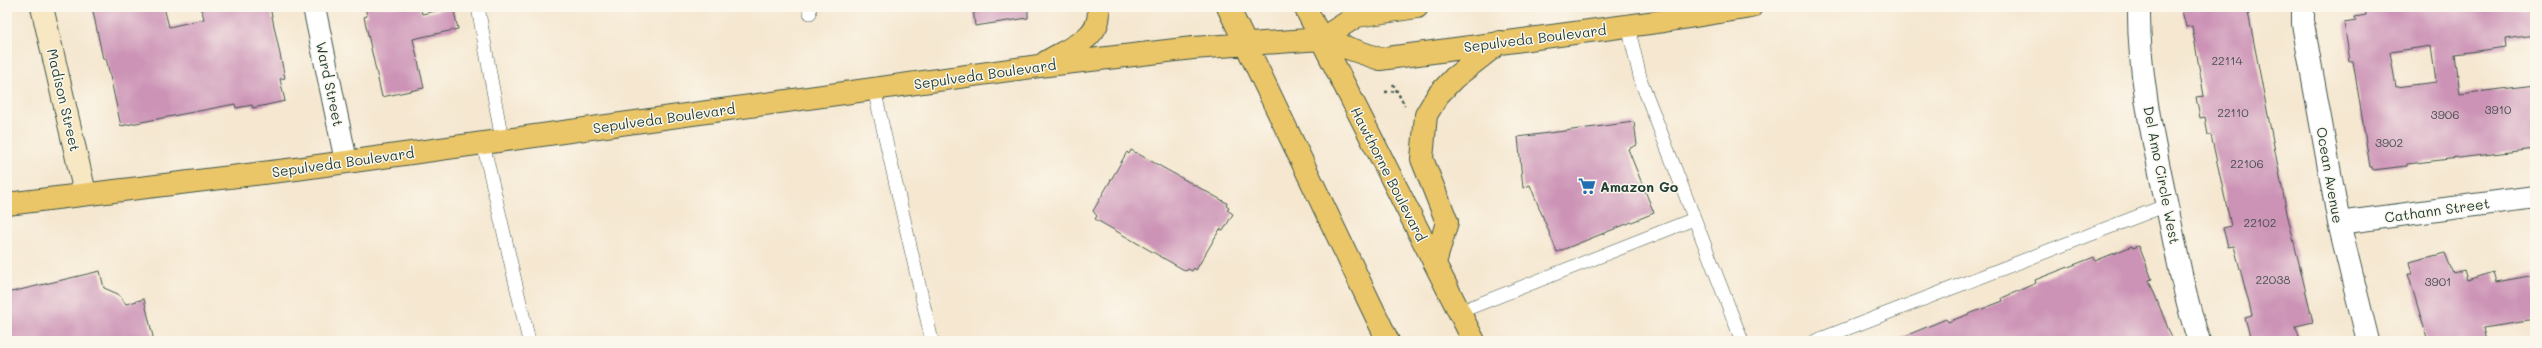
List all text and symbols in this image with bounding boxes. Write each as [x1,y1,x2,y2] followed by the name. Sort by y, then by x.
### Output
[1463,20,1607,56] street label: Sepulveda Boulevard
[312,40,348,128] street label: Ward Street
[43,47,85,153] street label: Madison Street
[2211,52,2243,68] house number: 22114
[913,55,1057,93] street label: Sepulveda Boulevard
[592,99,736,137] street label: Sepulveda Boulevard
[2485,101,2512,117] house number: 3910
[1347,103,1431,245] street label: Hawthorne Boulevard
[2139,104,2185,246] street label: Del Amo Circle West
[2217,104,2249,120] house number: 22110
[2431,106,2459,122] house number: 3906
[2312,125,2348,225] street label: Ocean Avenue
[2375,134,2403,150] house number: 3902
[271,143,415,181] street label: Sepulveda Boulevard
[2230,155,2264,171] house number: 22106
[1577,176,1597,196] supermarket icon: Amazon Go
[1600,177,1679,196] place label: Amazon Go
[2383,193,2491,227] street label: Cathann Street
[2244,214,2276,230] house number: 22102
[2255,271,2291,287] house number: 22038
[2425,273,2451,289] house number: 3901

